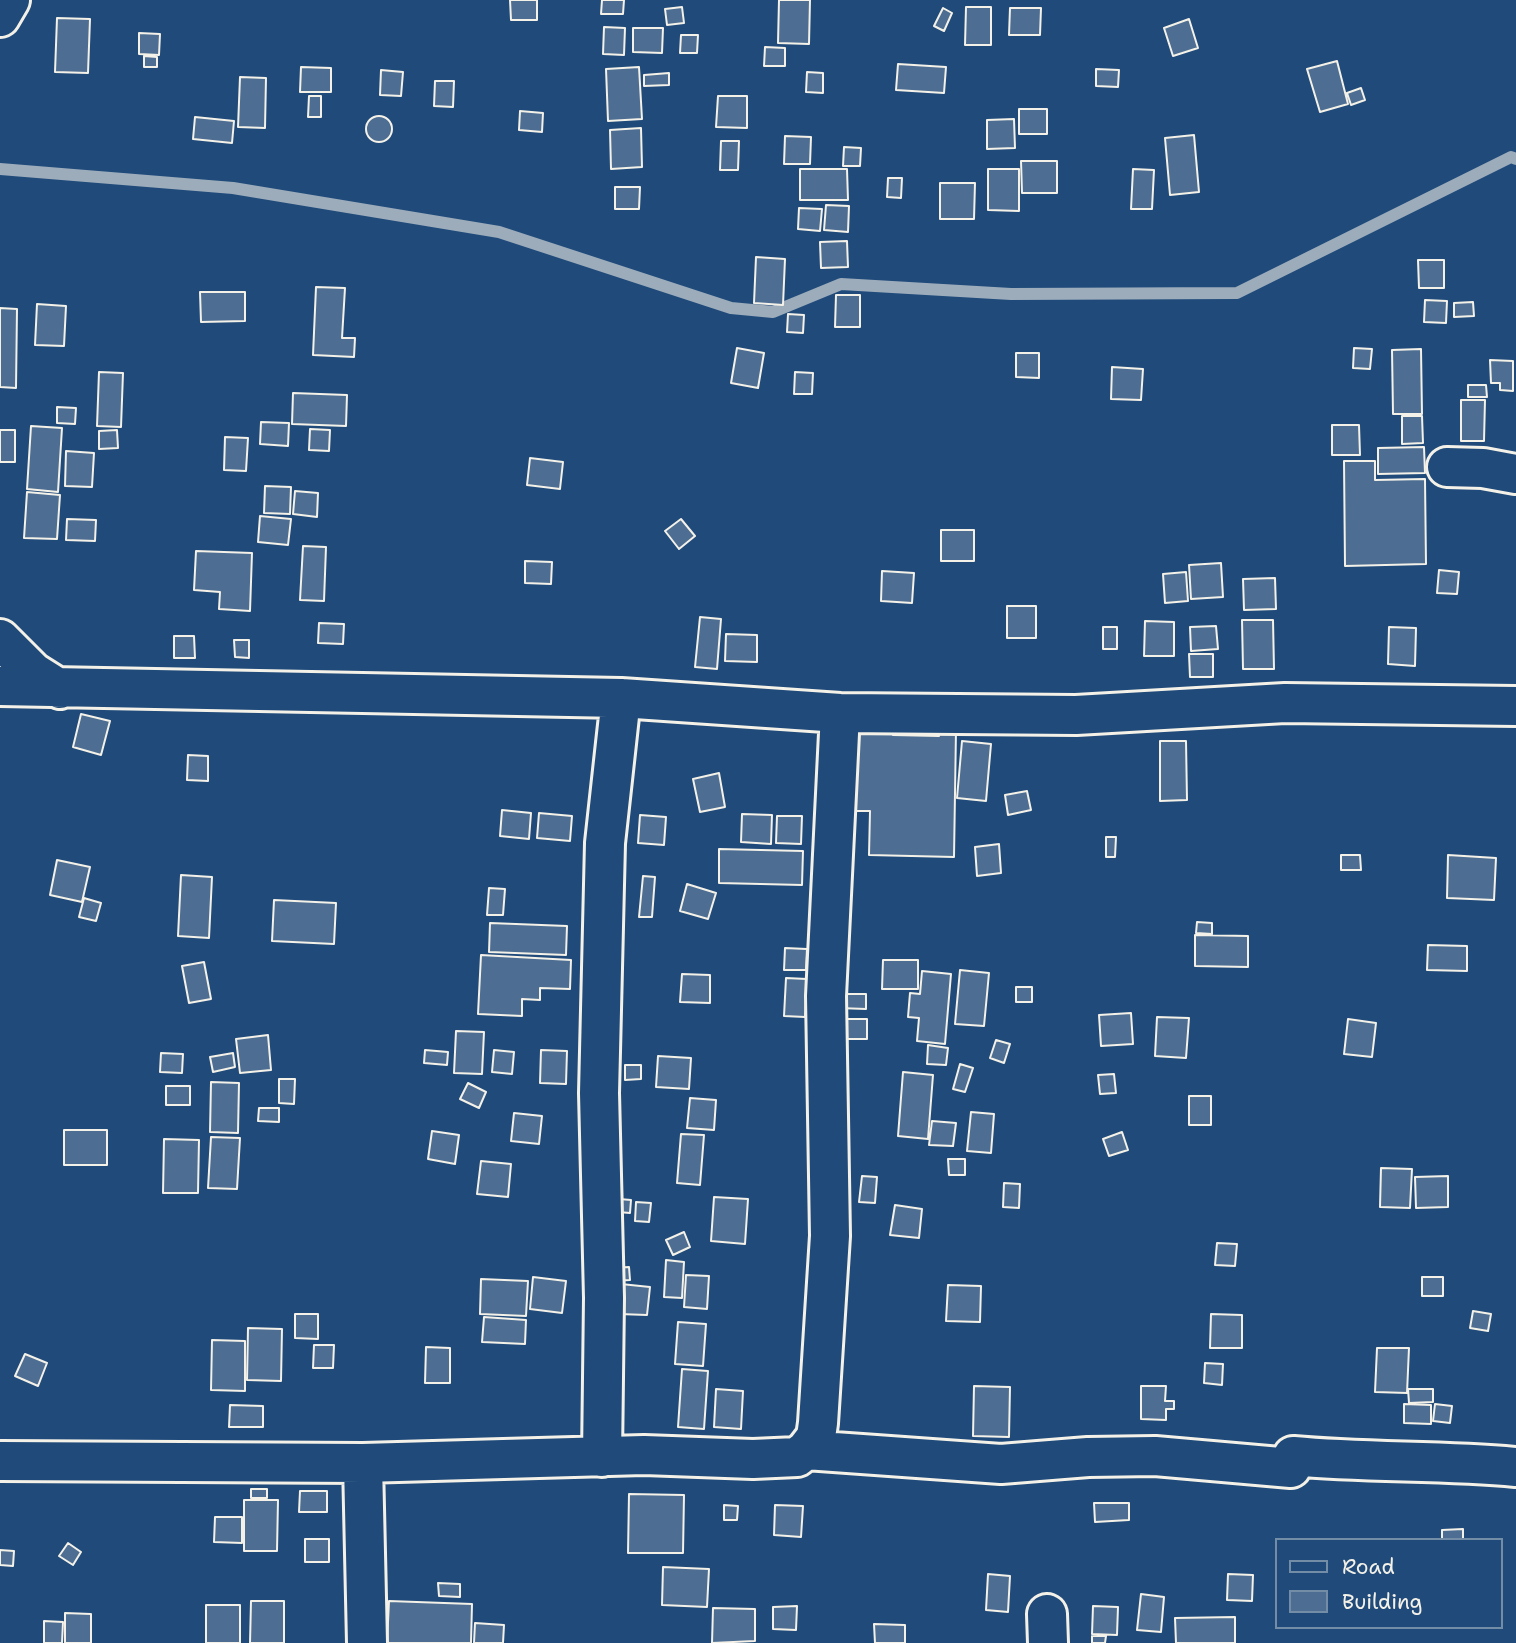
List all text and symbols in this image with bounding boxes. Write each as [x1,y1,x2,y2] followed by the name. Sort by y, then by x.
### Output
[1274,1538,1502,1629] legend
[1342,1553,1395,1581] text: Road
[1342,1588,1422,1616] text: Building

